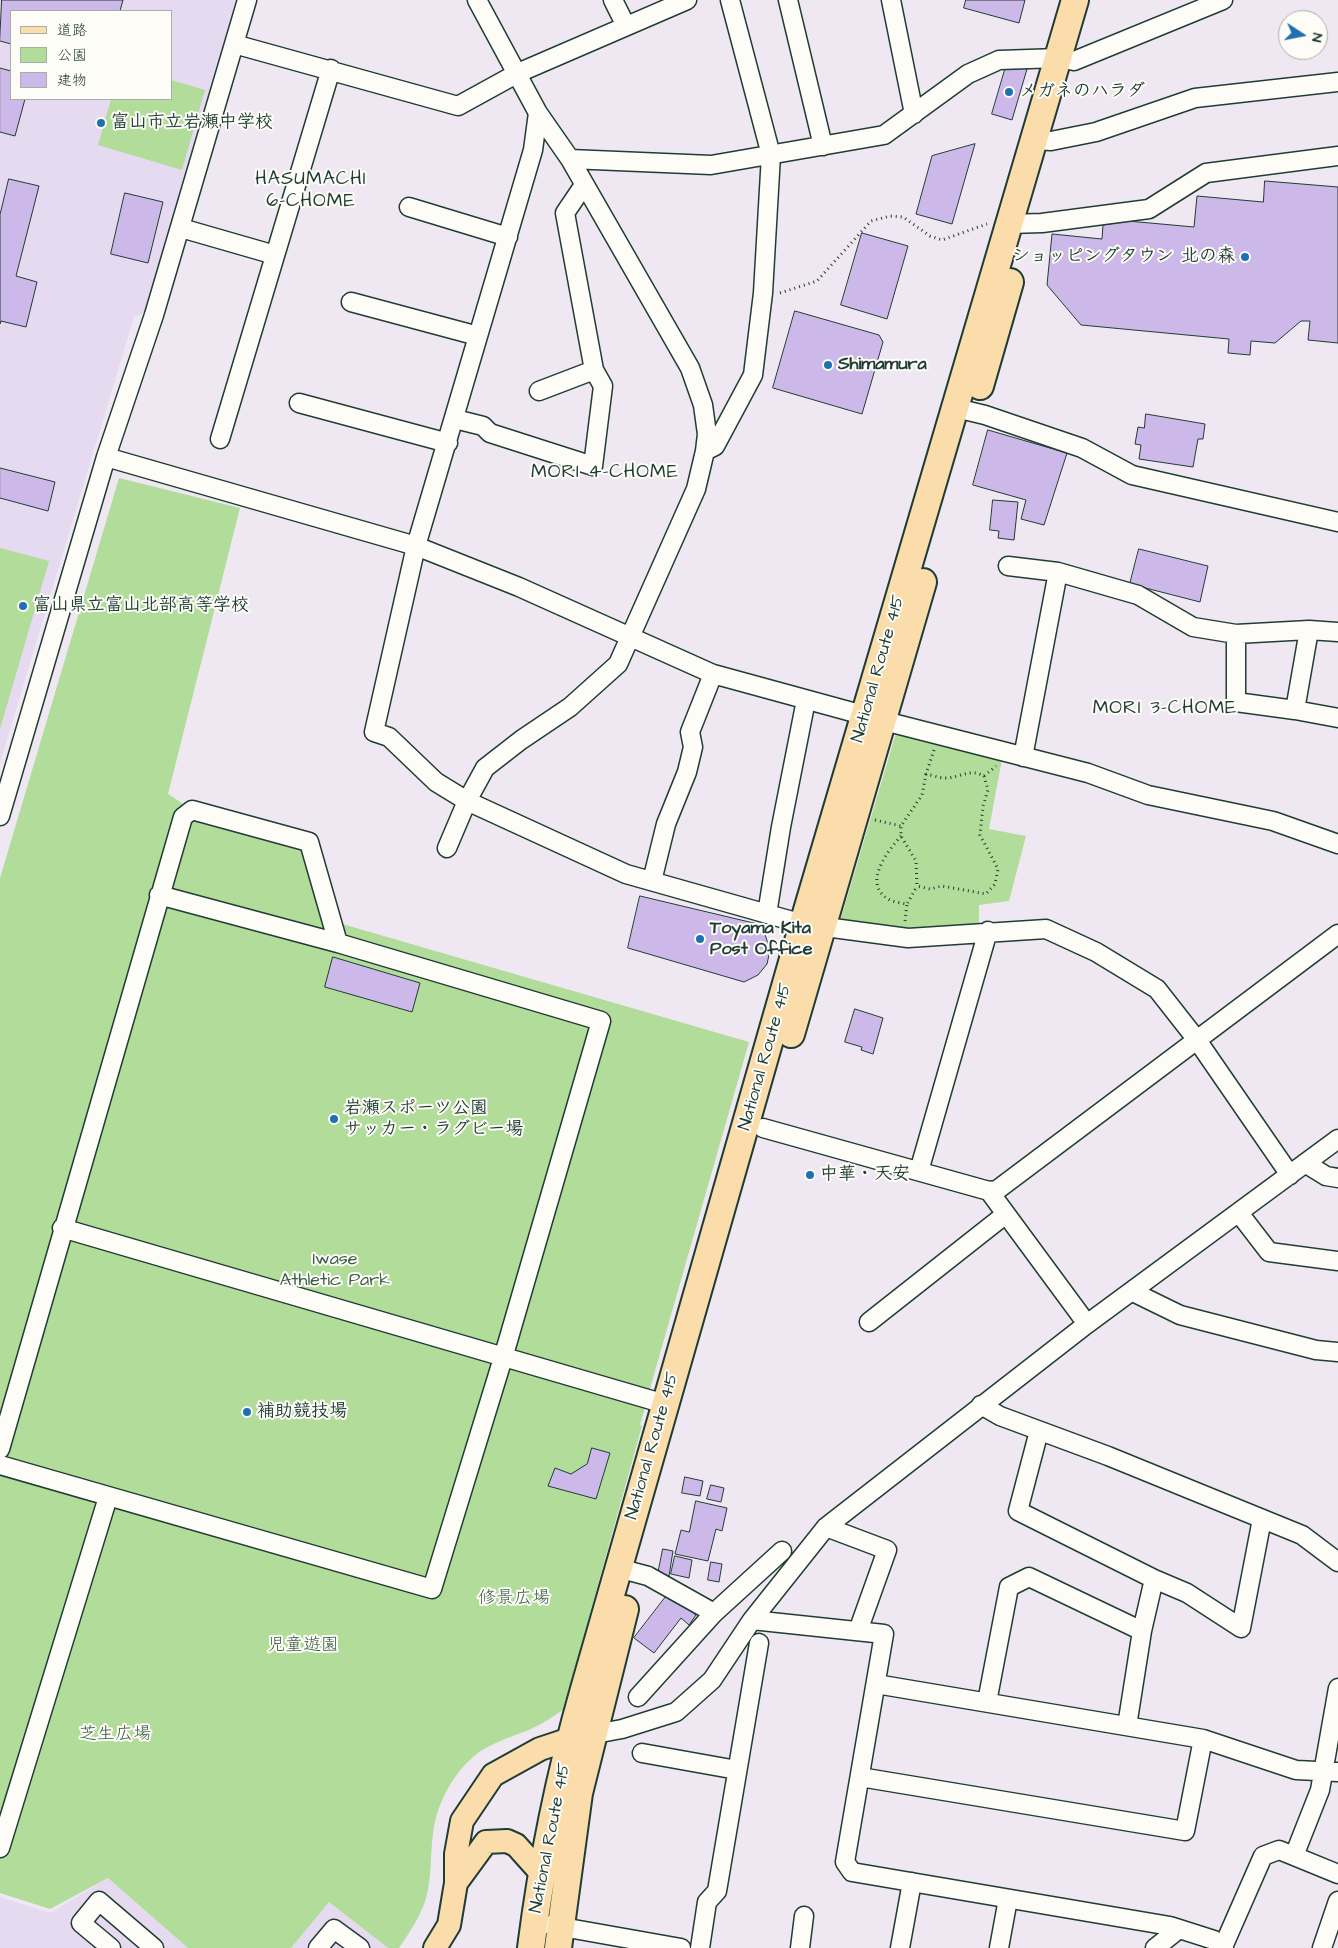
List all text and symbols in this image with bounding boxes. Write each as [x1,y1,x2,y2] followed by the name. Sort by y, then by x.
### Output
[10,10,172,100] legend
[1278,10,1328,60] north arrow
[57,20,87,41] text: 道路
[1306,31,1327,44] text: N
[57,45,87,66] text: 公園
[57,70,87,91] text: 建物
[1019,81,1145,103] place label: メガネのハラダ
[1003,86,1015,98] marker: メガネのハラダ
[111,112,273,134] place label: 富山市立岩瀬中学校
[95,117,107,129] marker: 富山市立岩瀬中学校
[254,169,368,213] district label: HASUMACHI 6-CHOME
[1012,246,1235,268] place label: ショッピングタウン 北の森
[1239,251,1251,263] marker: ショッピングタウン 北の森
[838,354,927,376] place label: Shimamura
[822,359,834,371] marker: Shimamura
[530,462,680,484] district label: MORI 4-CHOME
[848,593,910,745] street label: National Route 415
[33,595,249,617] place label: 富山県立富山北部高等学校
[17,600,29,612] marker: 富山県立富山北部高等学校
[1091,698,1239,720] district label: MORI 3-CHOME
[710,918,812,961] place label: Toyama Kita Post Office
[694,933,706,945] marker: Toyama Kita Post Office
[735,981,797,1133] street label: National Route 415
[344,1098,523,1140] place label: 岩瀬スポーツ公園 サッカー・ラグビー場
[328,1113,340,1125] marker: 岩瀬スポーツ公園 サッカー・ラグビー場
[820,1164,910,1186] place label: 中華・天安
[804,1169,816,1181] marker: 中華・天安
[280,1249,390,1292] park label: Iwase Athletic Park
[622,1370,684,1522] street label: National Route 415
[257,1401,347,1423] place label: 補助競技場
[241,1406,253,1418] marker: 補助競技場
[478,1588,550,1610] park label: 修景広場
[267,1635,339,1657] park label: 児童遊園
[79,1724,151,1746] park label: 芝生広場
[526,1761,576,1915] street label: National Route 415

